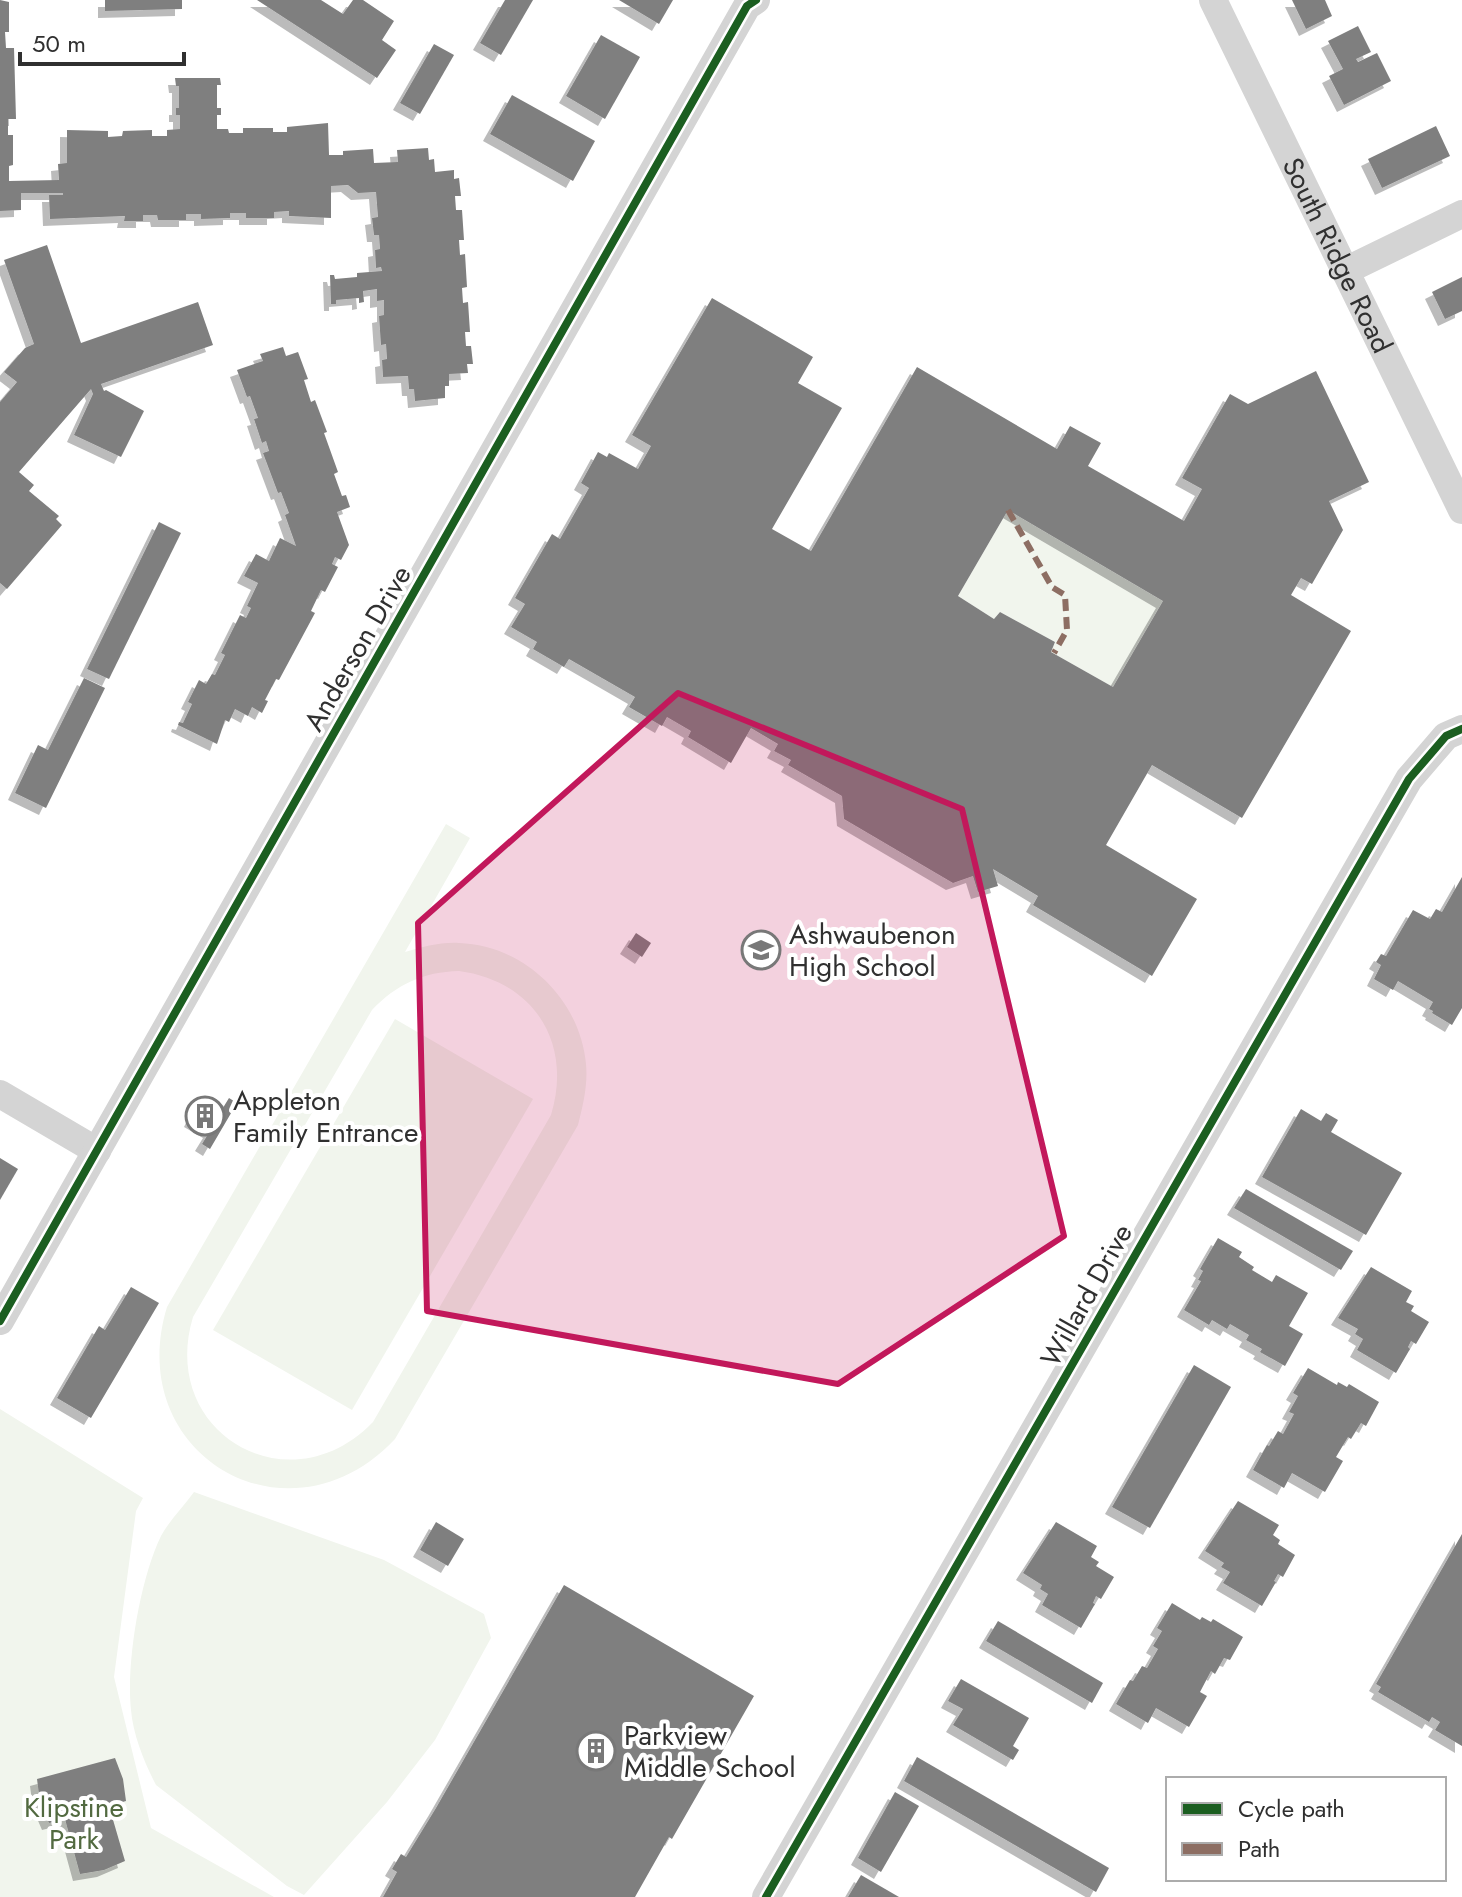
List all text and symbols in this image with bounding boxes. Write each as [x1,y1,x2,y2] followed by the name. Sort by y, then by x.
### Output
[20,16,184,66] scale bar
[32,26,86,61] text: 50 m
[1272,151,1402,360] street label: South Ridge Road
[293,558,421,739] street label: Anderson Drive
[789,914,956,987] place label: Ashwaubenon High School
[740,929,782,971] school or university icon: Ashwaubenon High School
[233,1080,418,1153] place label: Appleton Family Entrance
[184,1095,226,1137] building icon: Appleton Family Entrance
[1030,1216,1143,1374] street label: Willard Drive
[624,1715,796,1788] place label: Parkview Middle School
[575,1730,617,1772] building icon: Parkview Middle School
[1166,1777,1446,1881] legend
[24,1787,124,1860] park label: Klipstine Park
[1238,1791,1345,1826] text: Cycle path
[1238,1831,1280,1866] text: Path

